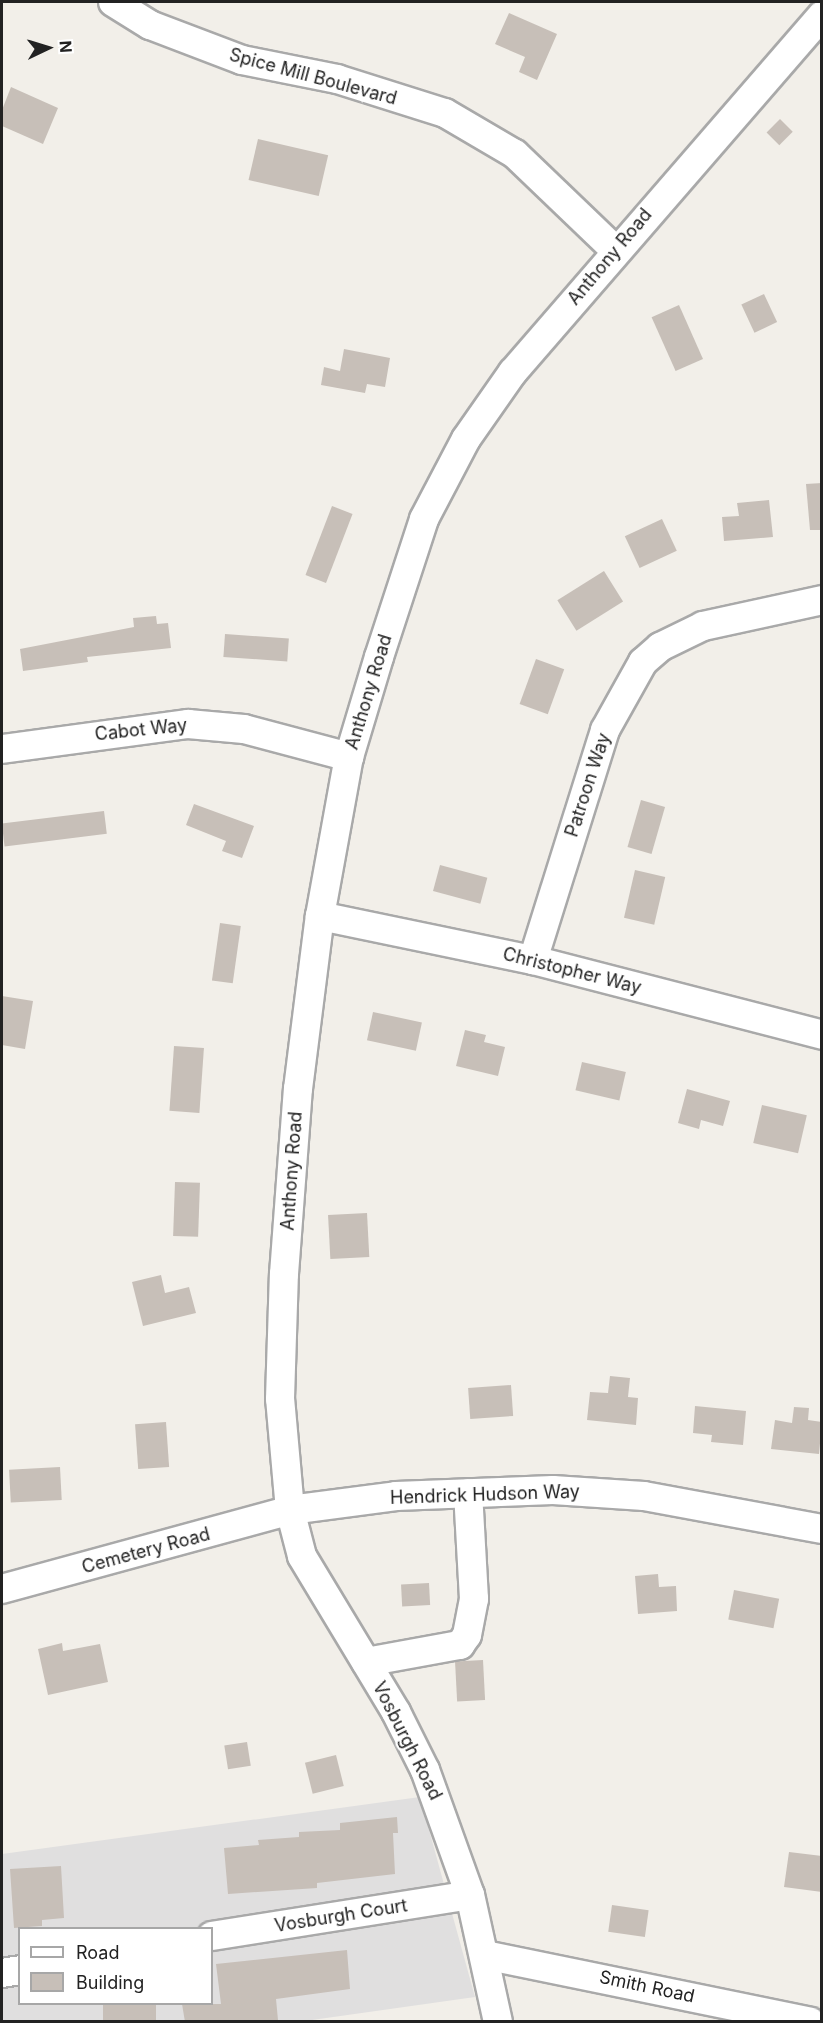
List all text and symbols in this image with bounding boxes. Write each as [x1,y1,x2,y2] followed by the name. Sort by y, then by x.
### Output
[18,18,78,78] north arrow
[56,40,76,54] text: N
[227,44,399,110] street label: Spice Mill Boulevard
[563,204,657,310] street label: Anthony Road
[341,632,397,752] street label: Anthony Road
[94,714,188,746] street label: Cabot Way
[561,730,615,840] street label: Patroon Way
[500,943,644,999] street label: Christopher Way
[277,1111,307,1231] street label: Anthony Road
[390,1481,580,1509] street label: Hendrick Hudson Way
[80,1524,212,1578] street label: Cemetery Road
[368,1678,446,1804] street label: Vosburgh Road
[273,1895,409,1937] street label: Vosburgh Court
[18,1927,213,2005] legend
[76,1942,119,1963] text: Road
[597,1966,697,2008] street label: Smith Road
[76,1972,144,1993] text: Building

